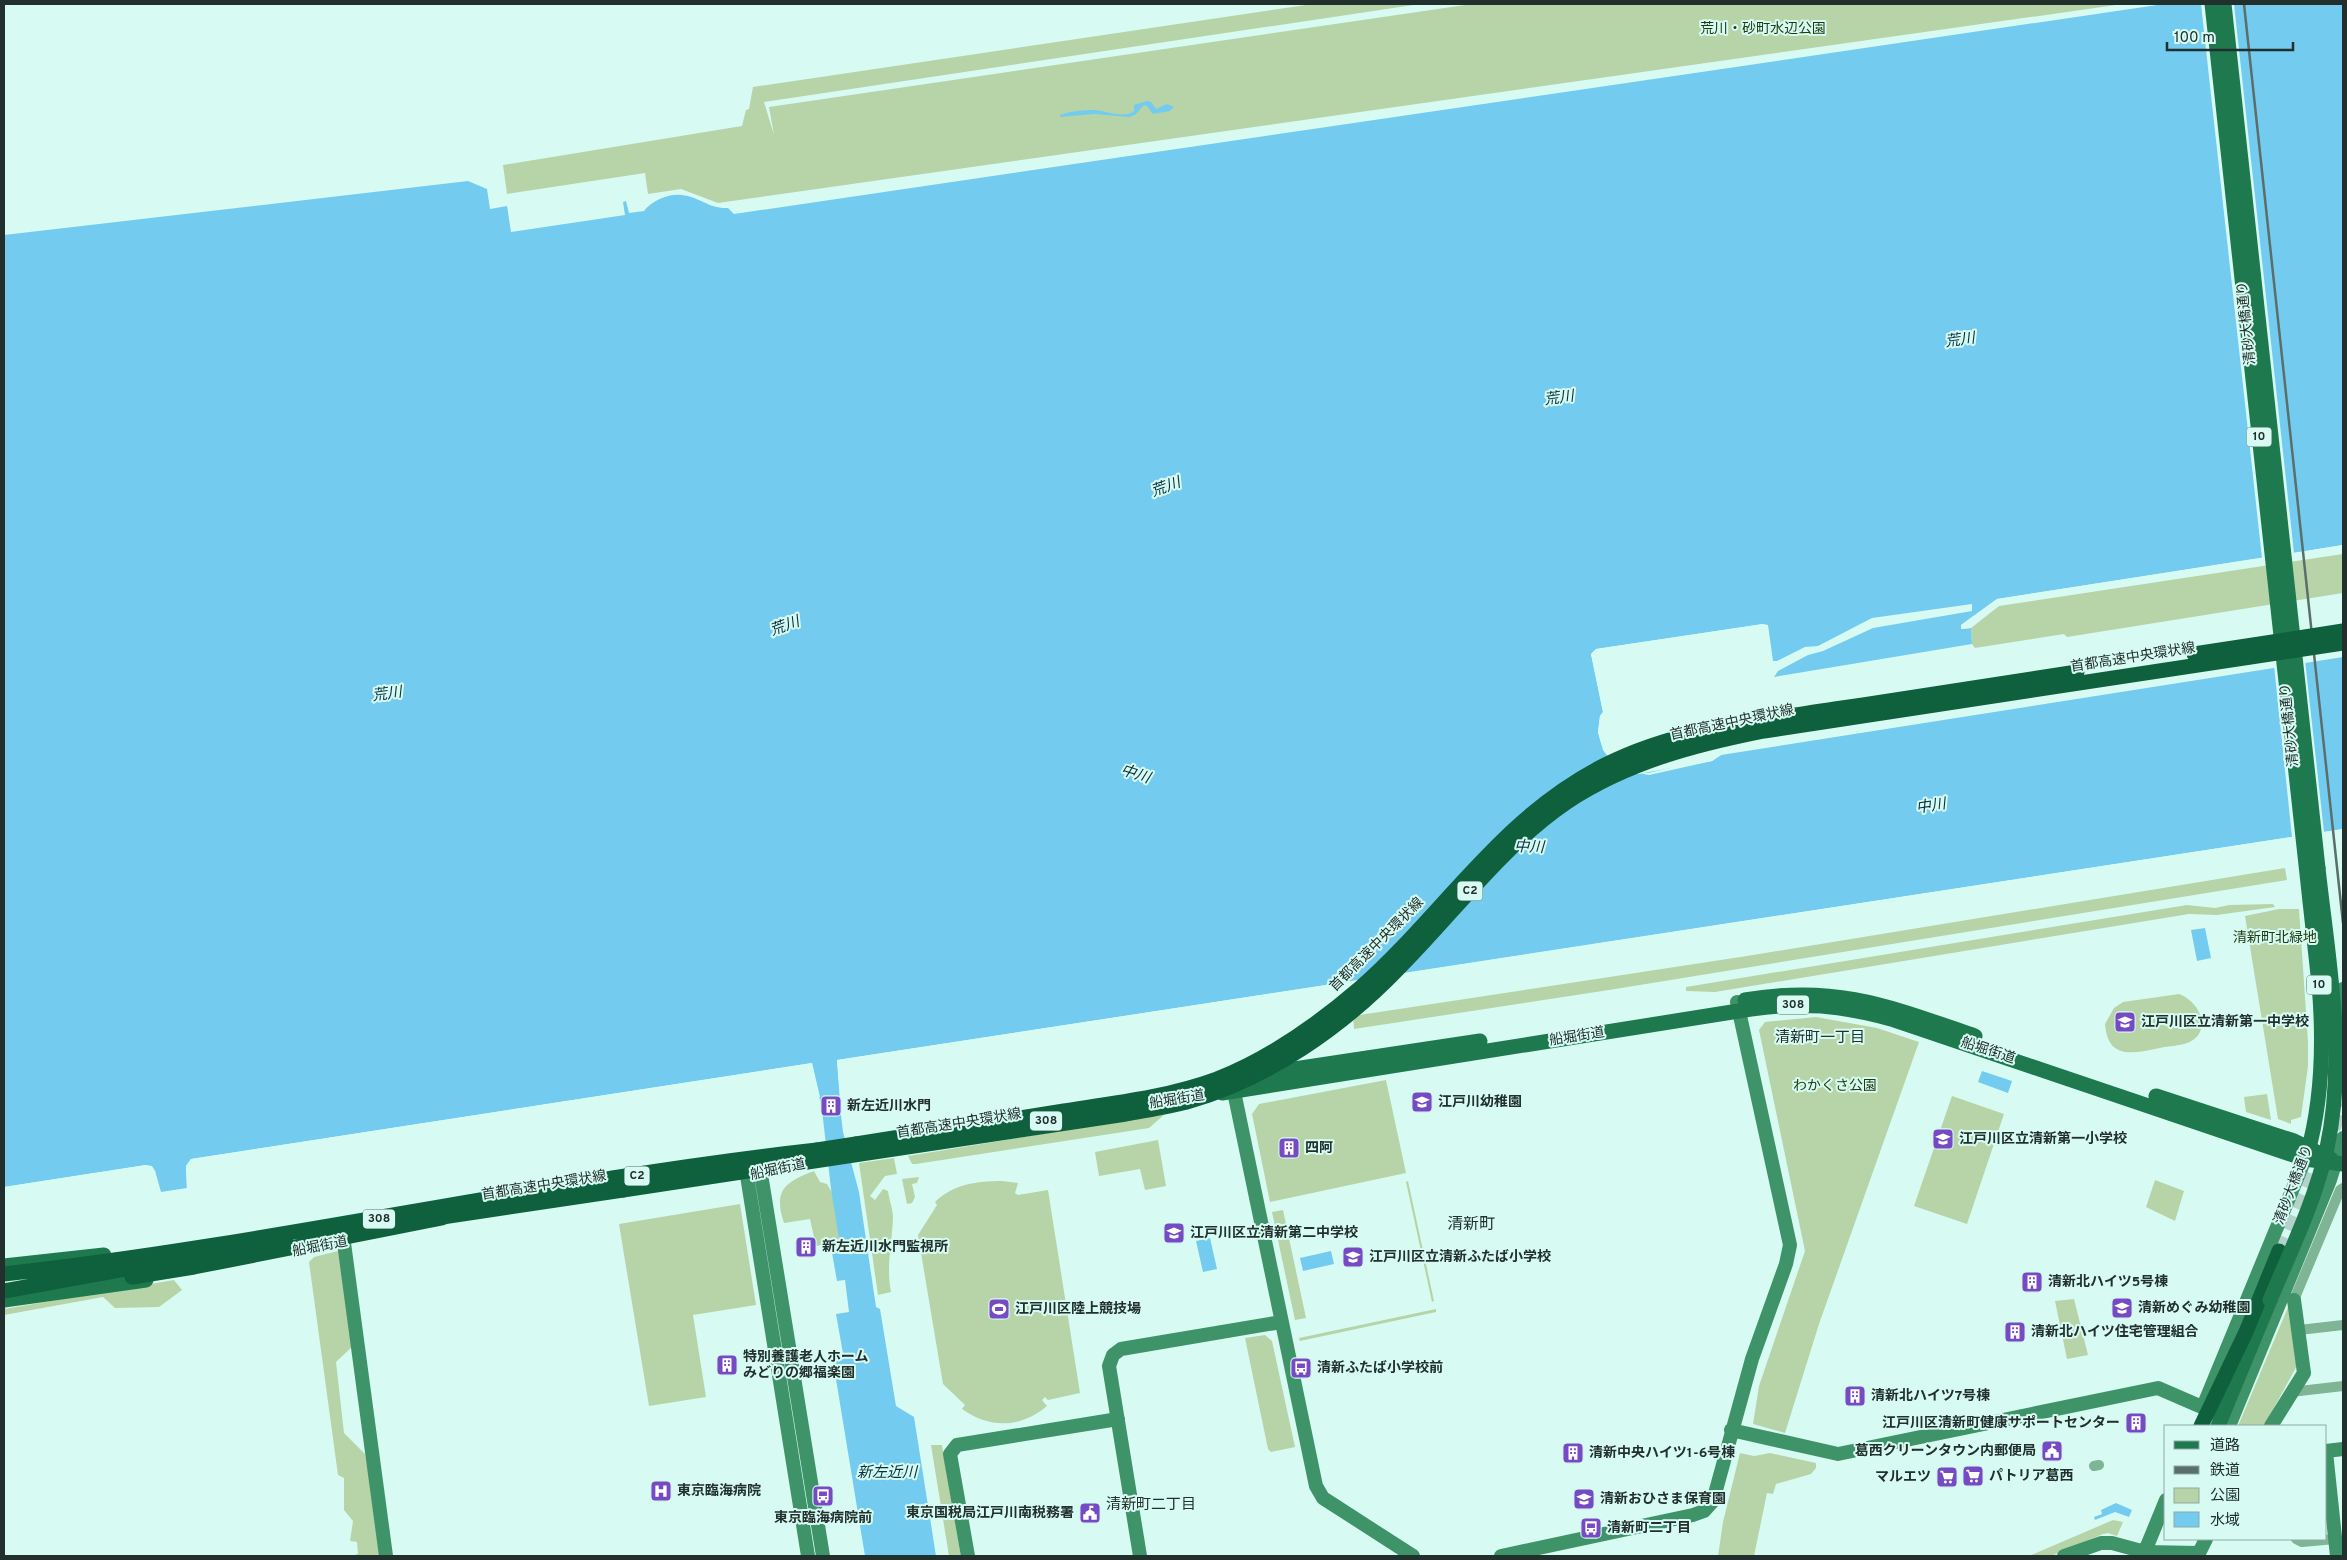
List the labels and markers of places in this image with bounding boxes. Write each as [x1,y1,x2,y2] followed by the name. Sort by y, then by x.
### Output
[2113,1010,2137,1034] school or university icon: 江戸川区立清新第一中学校
[2141,1013,2309,1031] place label: 江戸川区立清新第一中学校
[1410,1090,1434,1114] school or university icon: 江戸川幼稚園
[1438,1093,1522,1111] place label: 江戸川幼稚園
[819,1094,843,1118] building icon: 新左近川水門
[847,1098,931,1115] place label: 新左近川水門
[1931,1127,1955,1151] school or university icon: 江戸川区立清新第一小学校
[1959,1130,2127,1148] place label: 江戸川区立清新第一小学校
[1277,1136,1301,1160] building icon: 四阿
[1305,1140,1333,1157] place label: 四阿
[1162,1221,1186,1245] school or university icon: 江戸川区立清新第二中学校
[1190,1224,1358,1242] place label: 江戸川区立清新第二中学校
[794,1235,818,1259] building icon: 新左近川水門監視所
[822,1239,948,1256] place label: 新左近川水門監視所
[1341,1245,1365,1269] school or university icon: 江戸川区立清新ふたば小学校
[1369,1249,1551,1266] place label: 江戸川区立清新ふたば小学校
[2020,1270,2044,1294] building icon: 清新北ハイツ5号棟
[2048,1273,2168,1291] place label: 清新北ハイツ5号棟
[2110,1296,2134,1320] school or university icon: 清新めぐみ幼稚園
[987,1297,1011,1321] sports icon: 江戸川区陸上競技場
[2138,1299,2250,1317] place label: 清新めぐみ幼稚園
[1015,1301,1141,1318] place label: 江戸川区陸上競技場
[2003,1320,2027,1344] building icon: 清新北ハイツ住宅管理組合
[2031,1323,2199,1341] place label: 清新北ハイツ住宅管理組合
[743,1349,869,1382] place label: 特別養護老人ホーム みどりの郷福楽園
[715,1353,739,1377] building icon: 特別養護老人ホーム みどりの郷福楽園
[1289,1356,1313,1380] bus stop icon: 清新ふたば小学校前
[1317,1359,1443,1377] place label: 清新ふたば小学校前
[1843,1384,1867,1408] building icon: 清新北ハイツ7号棟
[1871,1387,1990,1405] place label: 清新北ハイツ7号棟
[2124,1411,2148,1435] building icon: 江戸川区清新町健康サポートセンター
[1882,1414,2120,1432] place label: 江戸川区清新町健康サポートセンター
[2040,1439,2064,1463] public building icon: 葛西クリーンタウン内郵便局
[1561,1441,1585,1465] building icon: 清新中央ハイツ1-6号棟
[1855,1443,2036,1460] place label: 葛西クリーンタウン内郵便局
[1589,1444,1735,1462] place label: 清新中央ハイツ1-6号棟
[1961,1464,1985,1488] supermarket icon: パトリア葛西
[1935,1465,1959,1489] supermarket icon: マルエツ
[1989,1468,2073,1485] place label: パトリア葛西
[1875,1469,1931,1486] place label: マルエツ
[649,1479,673,1503] hospital icon: 東京臨海病院
[677,1483,761,1500] place label: 東京臨海病院
[811,1484,835,1508] bus stop icon: 東京臨海病院前
[1572,1487,1596,1511] school or university icon: 清新おひさま保育園
[1600,1491,1726,1508] place label: 清新おひさま保育園
[1078,1501,1102,1525] public building icon: 東京国税局江戸川南税務署
[906,1505,1074,1522] place label: 東京国税局江戸川南税務署
[774,1509,872,1527] place label: 東京臨海病院前
[1579,1516,1603,1540] bus stop icon: 清新町二丁目
[1607,1520,1691,1537] place label: 清新町二丁目

